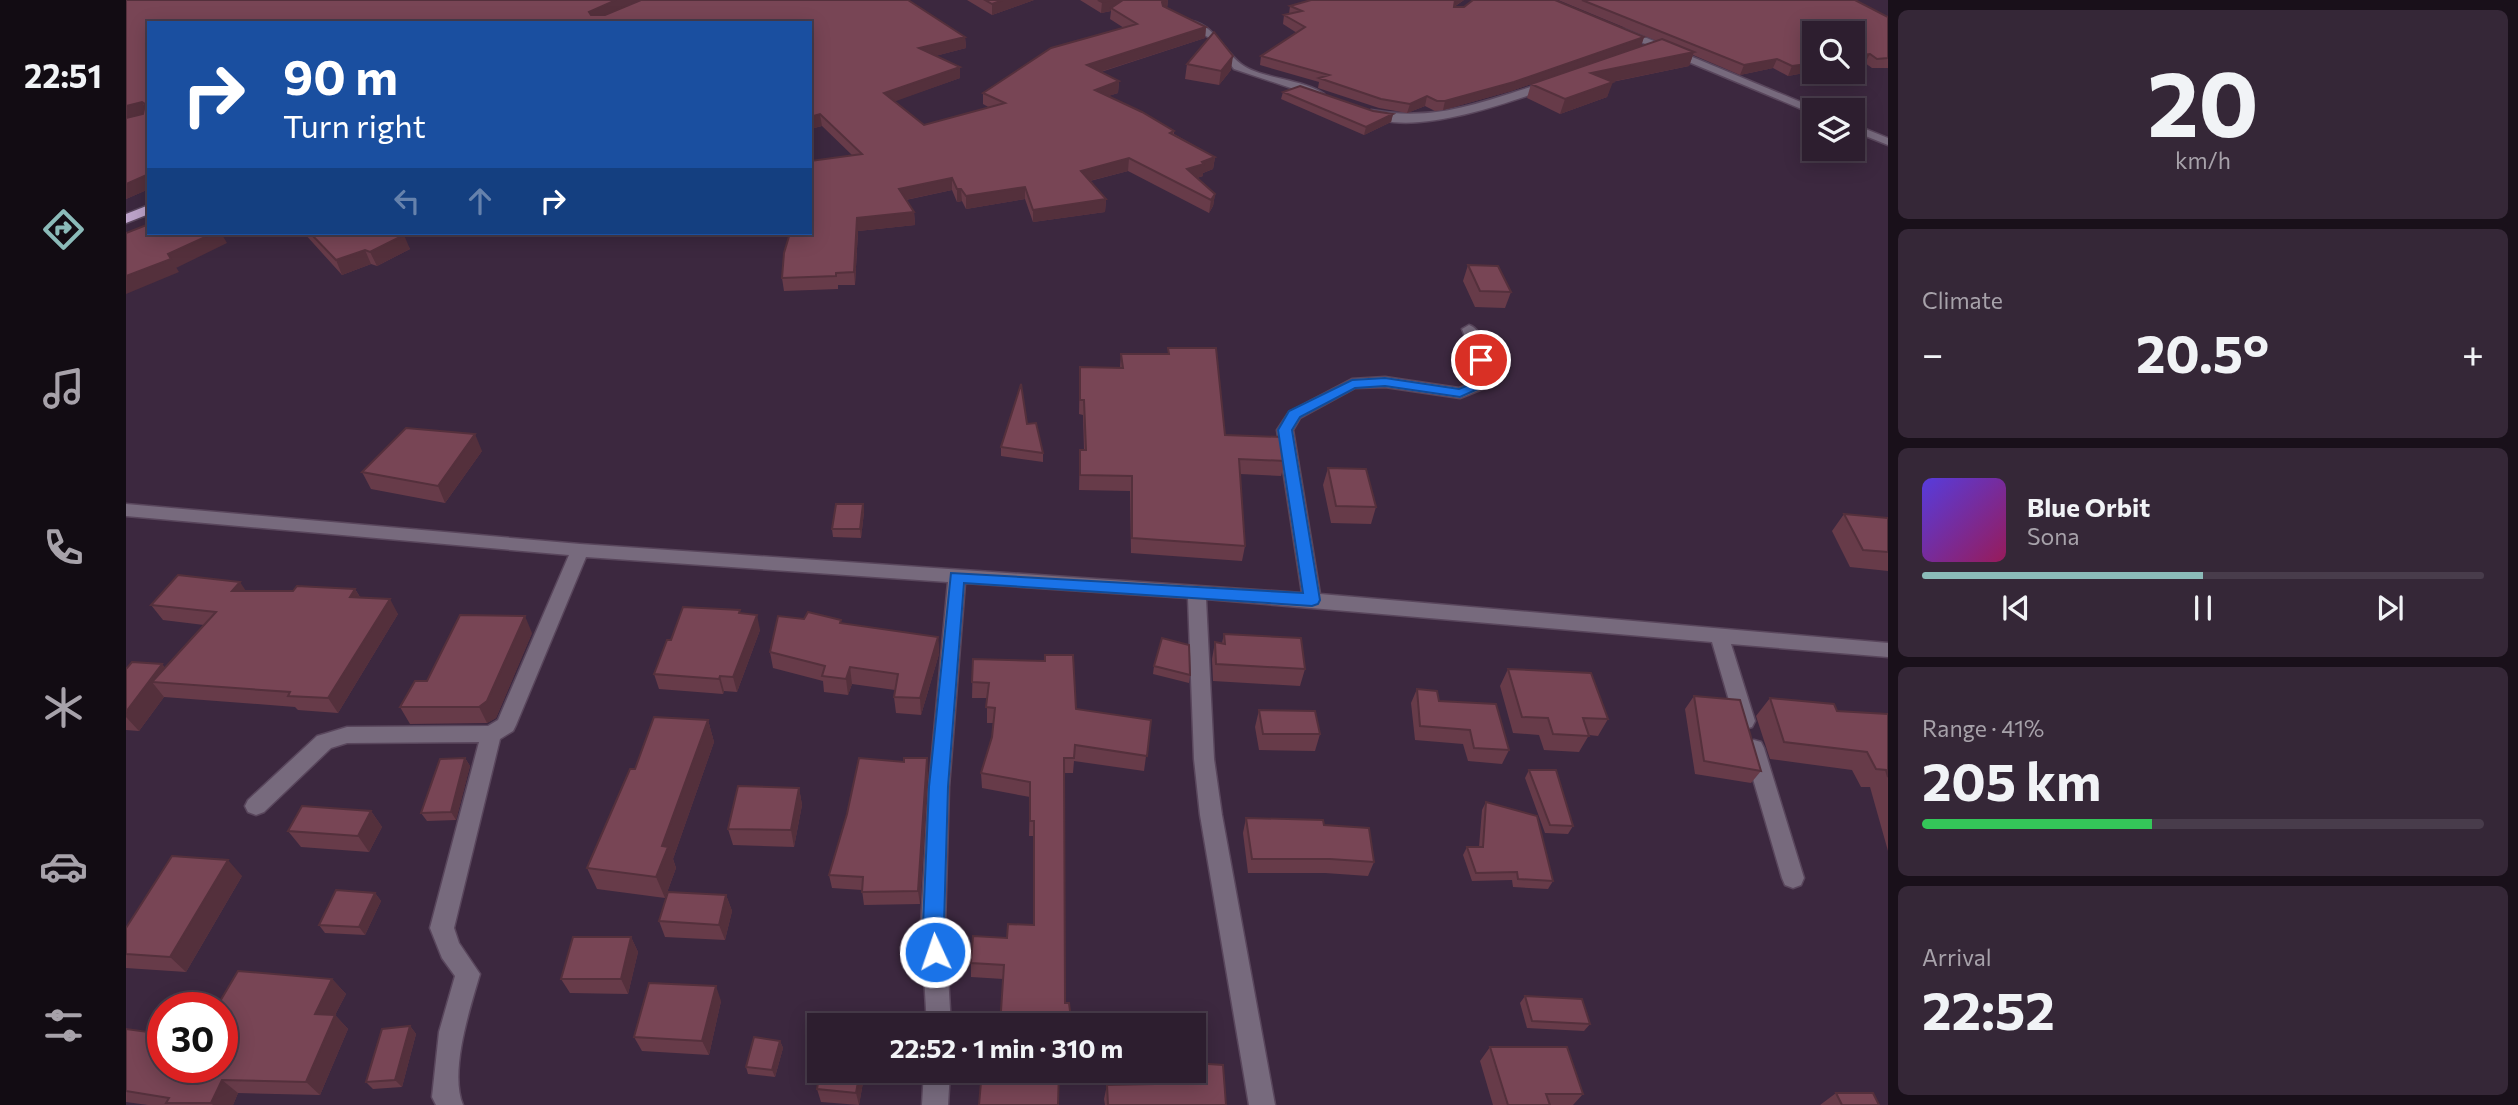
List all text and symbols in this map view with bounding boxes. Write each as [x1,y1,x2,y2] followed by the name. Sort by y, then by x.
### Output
[1802,21,1865,161] map controls
[1802,21,1865,84] button: search
[2147,44,2259,156] text: 20
[283,45,398,105] text: 90 m
[168,49,259,140] icon: right
[24,55,102,95] text: 22:51
[1802,98,1865,161] button: layers
[283,105,426,145] text: Turn right
[2175,146,2231,174] text: km/h
[388,182,426,220] icon: left
[461,182,499,220] icon: ahead
[534,182,572,220] icon: right
[39,205,88,254] icon: directions
[1922,286,2003,314] text: Climate
[2136,320,2269,384] text: 20.5°
[1922,329,1944,376] text: −
[2462,329,2484,376] text: +
[1451,330,1511,390] pin
[1462,341,1500,379] icon: arrive
[39,364,88,413] icon: music
[2027,491,2150,522] text: Blue Orbit
[2027,522,2079,550] text: Sona
[39,523,88,572] icon: phone
[1997,589,2035,627] icon: previous
[2184,589,2222,627] icon: pause
[2371,589,2409,627] icon: next
[39,683,88,732] icon: climate
[1922,714,2044,742] text: Range · 41%
[1922,748,2101,812] text: 205 km
[39,842,88,891] icon: car
[898,915,972,989] position arrow
[1922,943,1992,971] text: Arrival
[1922,977,2055,1041] text: 22:52
[147,992,238,1083] speed limit sign: 30
[39,1001,88,1050] icon: filters
[890,1032,1123,1063] text: 22:52 · 1 min · 310 m

